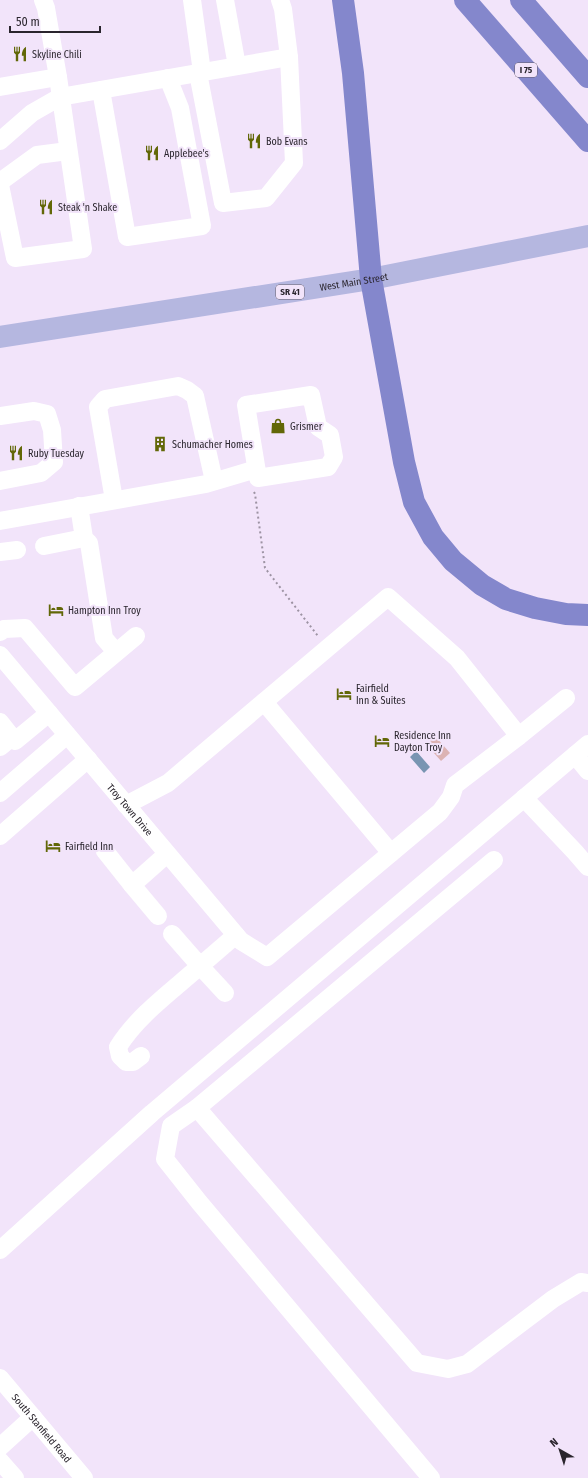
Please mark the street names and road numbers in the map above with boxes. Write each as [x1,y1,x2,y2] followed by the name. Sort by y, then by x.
[515,63,537,77] road number: I 75
[319,271,390,294] street label: West Main Street
[276,285,304,299] road number: SR 41
[104,782,155,839] street label: Troy Town Drive
[9,1392,73,1465] street label: South Stanfield Road

